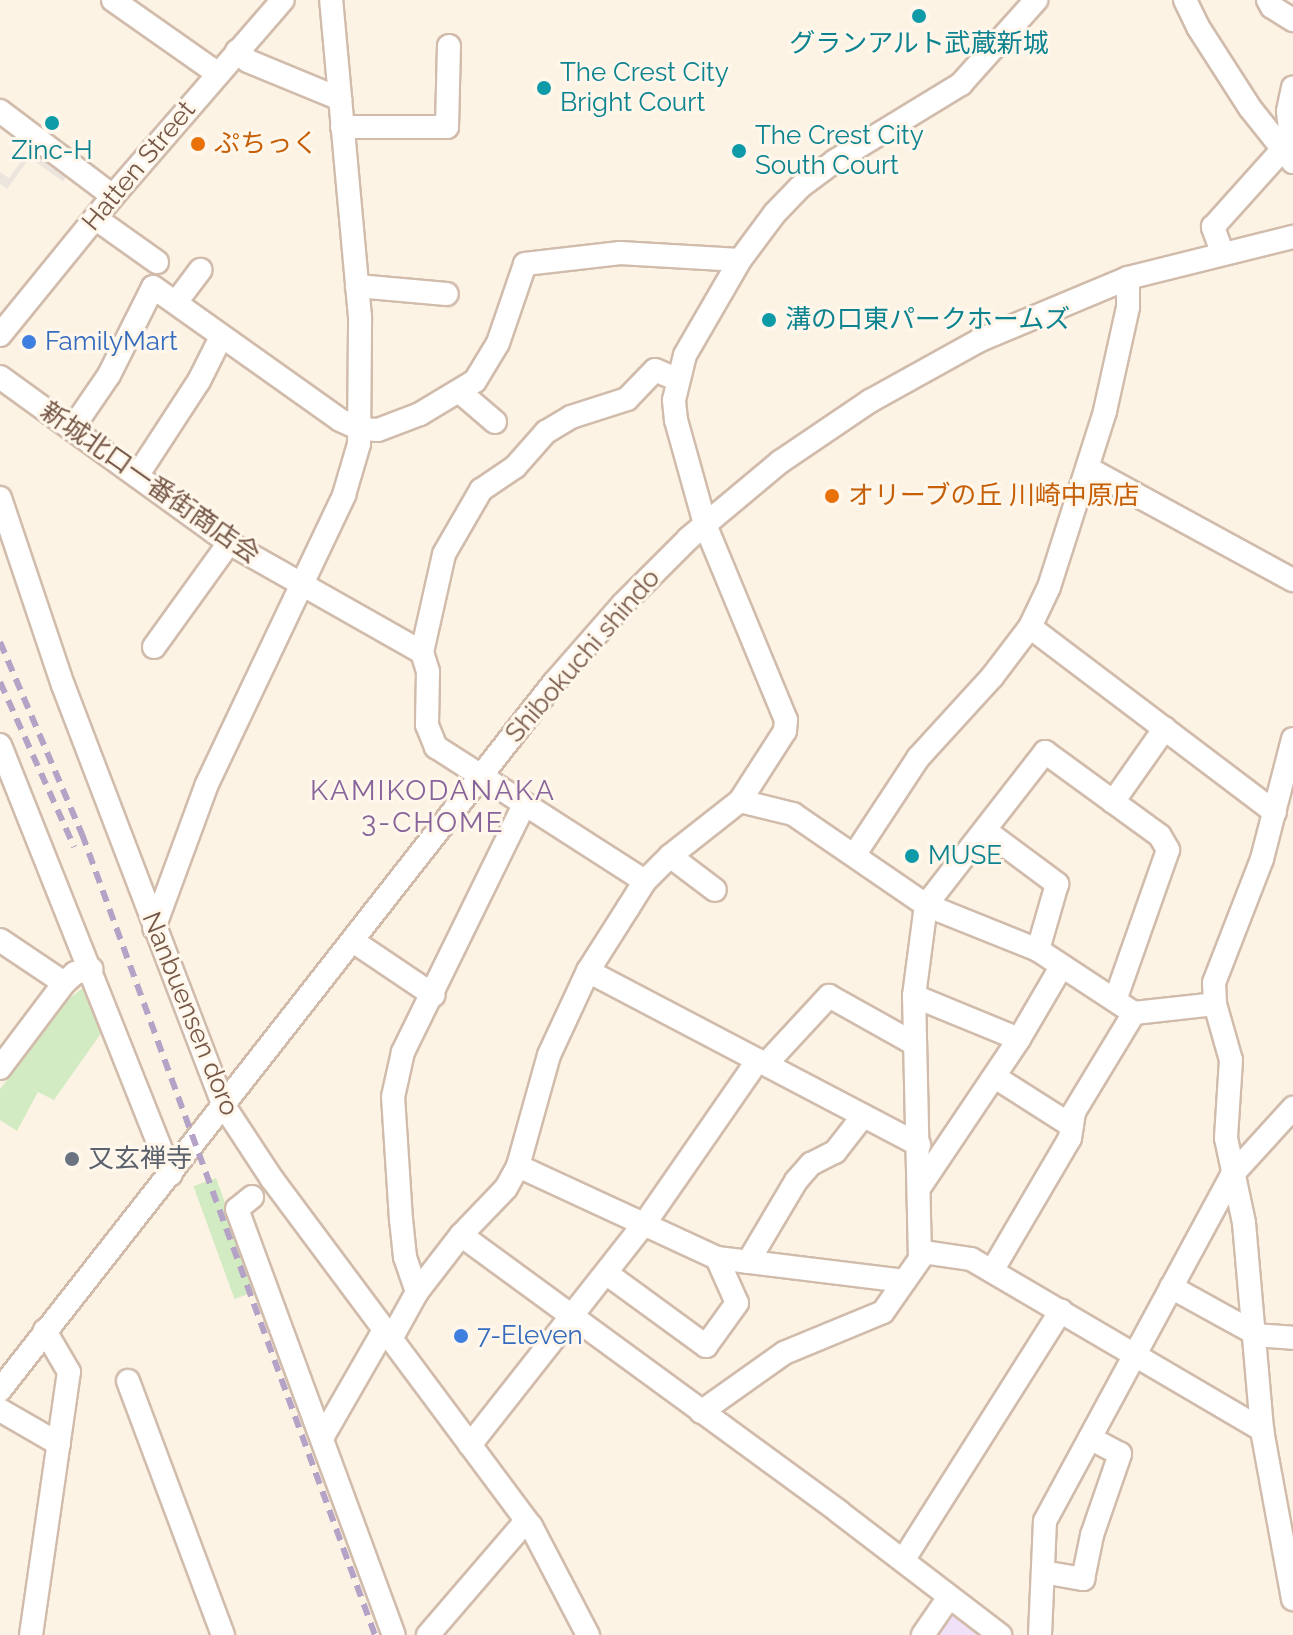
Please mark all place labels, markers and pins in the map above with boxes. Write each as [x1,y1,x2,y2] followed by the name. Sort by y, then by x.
[910,7,928,25] marker: グランアルト武蔵新城
[789,28,1049,60] place label: グランアルト武蔵新城
[560,57,729,118] place label: The Crest City Bright Court
[535,79,553,97] marker: The Crest City Bright Court
[43,114,61,132] marker: Zinc-H
[755,120,924,182] place label: The Crest City South Court
[214,128,318,160] place label: ぷちっく
[11,135,93,167] place label: Zinc-H
[189,135,207,153] marker: ぷちっく
[730,142,748,160] marker: The Crest City South Court
[785,304,1071,336] place label: 溝の口東パークホームズ
[760,311,778,329] marker: 溝の口東パークホームズ
[45,326,178,358] place label: FamilyMart
[20,333,38,351] marker: FamilyMart
[848,480,1141,512] place label: オリーブの丘 川崎中原店
[823,487,841,505] marker: オリーブの丘 川崎中原店
[928,840,1002,872] place label: MUSE
[903,847,921,865] marker: MUSE
[88,1143,192,1175] place label: 又玄禅寺
[63,1150,81,1168] marker: 又玄禅寺
[477,1320,583,1352] place label: 7-Eleven
[452,1327,470,1345] marker: 7-Eleven

